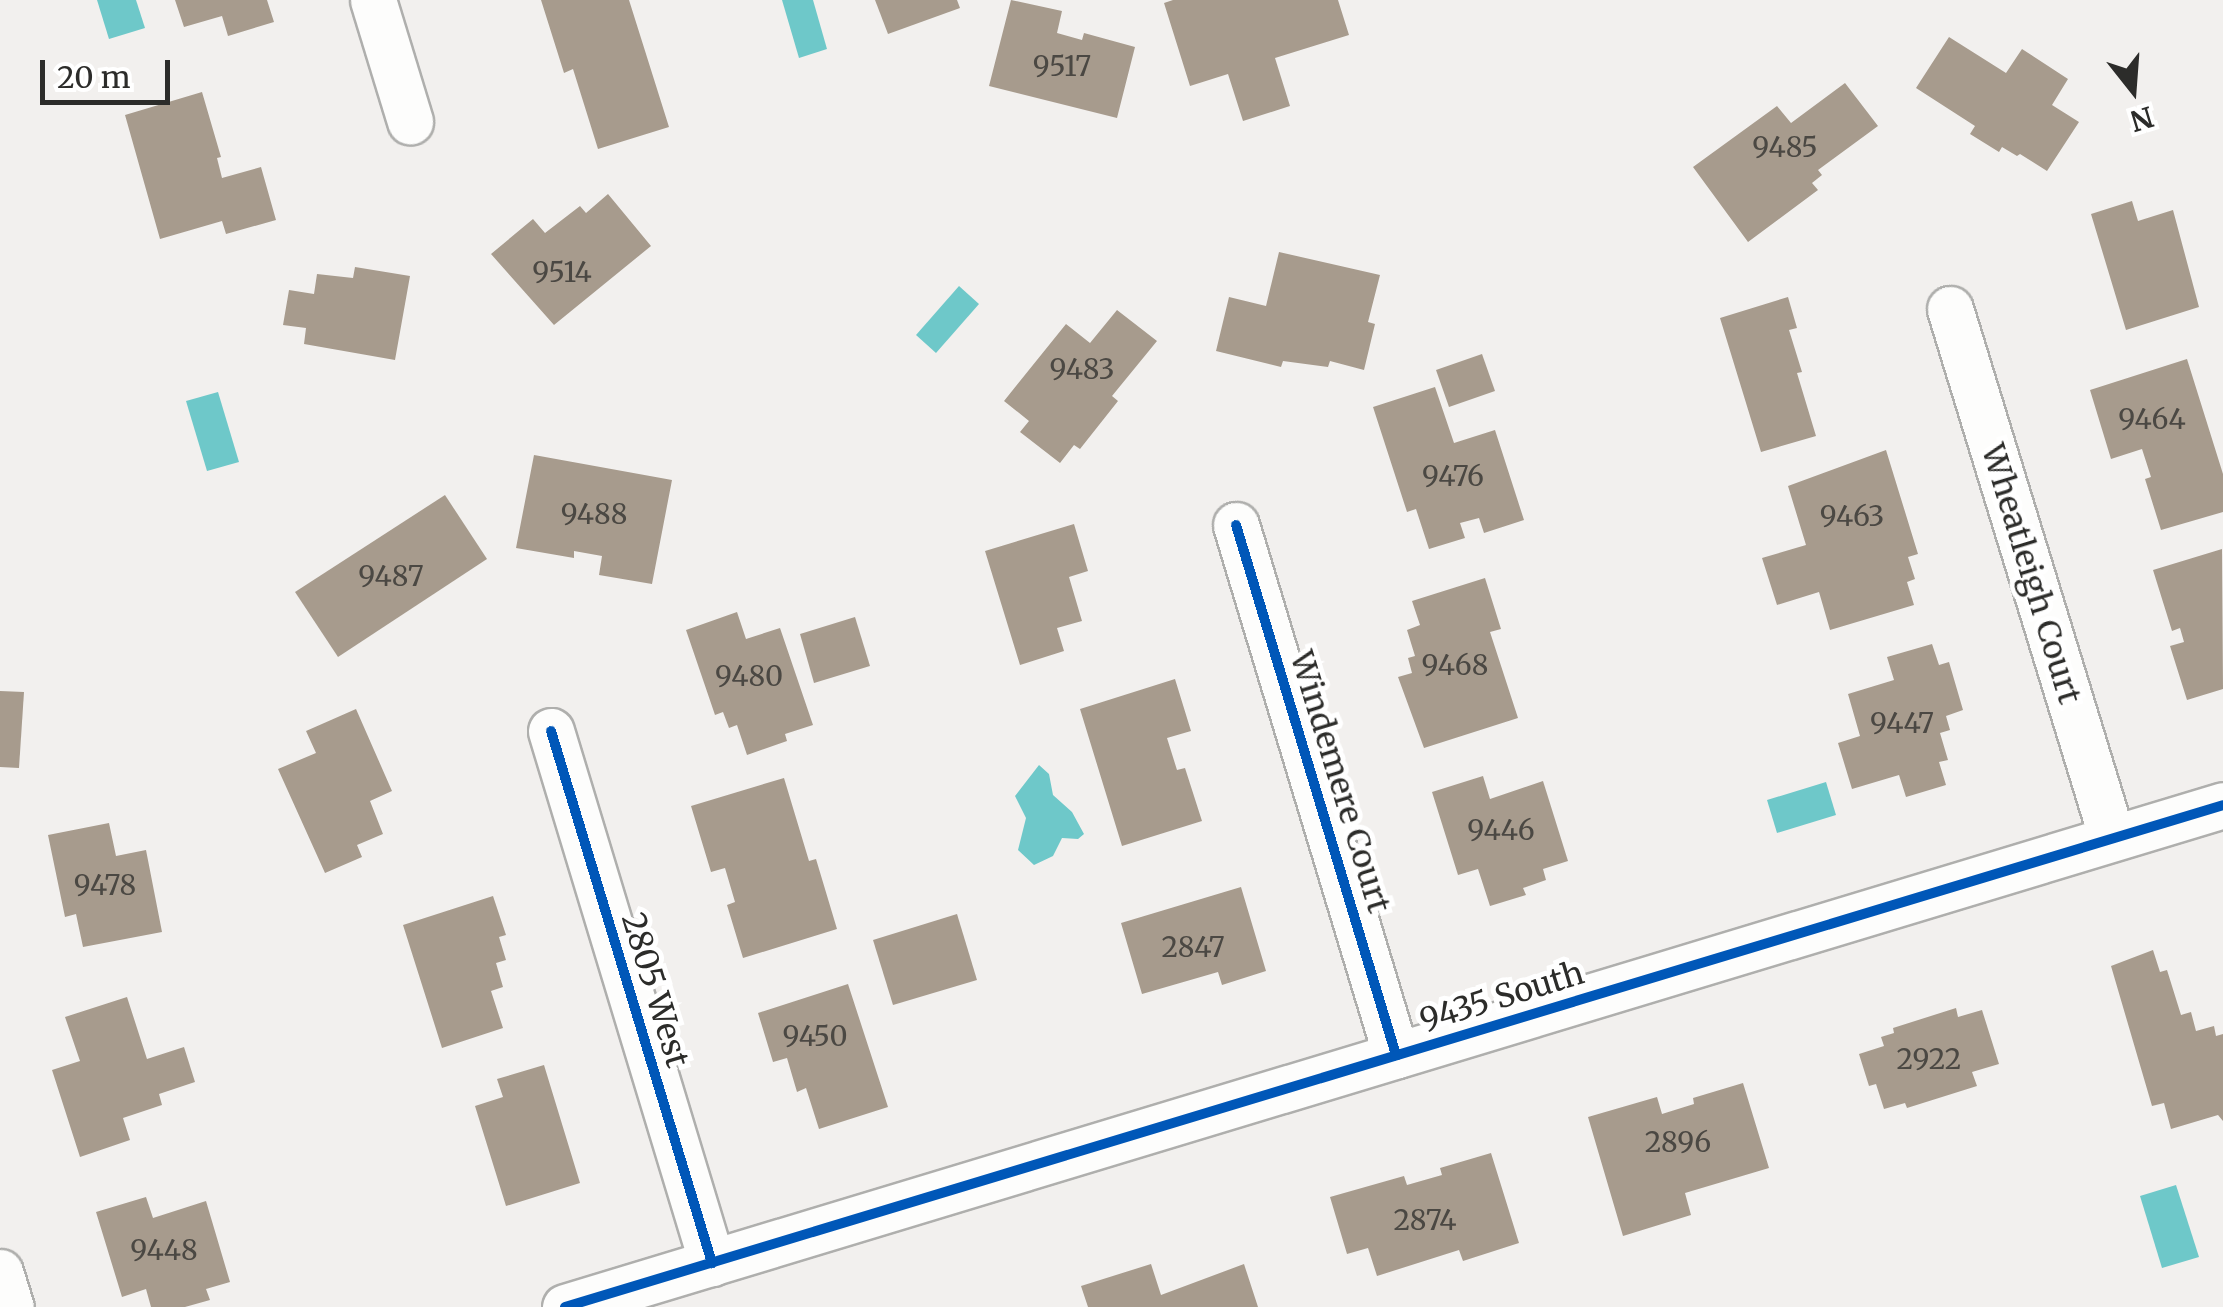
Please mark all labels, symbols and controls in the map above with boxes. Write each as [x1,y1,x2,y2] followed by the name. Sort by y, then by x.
[45,40,175,102] scale bar
[2083,40,2183,140] north arrow
[1033,49,1091,83] house number: 9517
[57,58,130,96] text: 20 m
[2126,98,2158,139] text: N
[1752,130,1818,164] house number: 9485
[532,255,592,289] house number: 9514
[1049,352,1115,386] house number: 9483
[2118,402,2186,436] house number: 9464
[1973,439,2089,709] street label: Wheatleigh Court
[1422,459,1484,493] house number: 9476
[561,497,627,531] house number: 9488
[1820,499,1884,533] house number: 9463
[358,559,424,593] house number: 9487
[1282,646,1398,918] street label: Windemere Court
[1422,648,1488,682] house number: 9468
[715,659,783,693] house number: 9480
[1870,706,1934,740] house number: 9447
[1467,813,1535,847] house number: 9446
[74,868,136,902] house number: 9478
[613,908,697,1072] street label: 2805 West
[1161,930,1225,964] house number: 2847
[1415,954,1589,1040] street label: 9435 South
[782,1019,848,1053] house number: 9450
[1897,1042,1961,1076] house number: 2922
[1645,1125,1711,1159] house number: 2896
[1393,1203,1457,1237] house number: 2874
[130,1233,198,1267] house number: 9448

